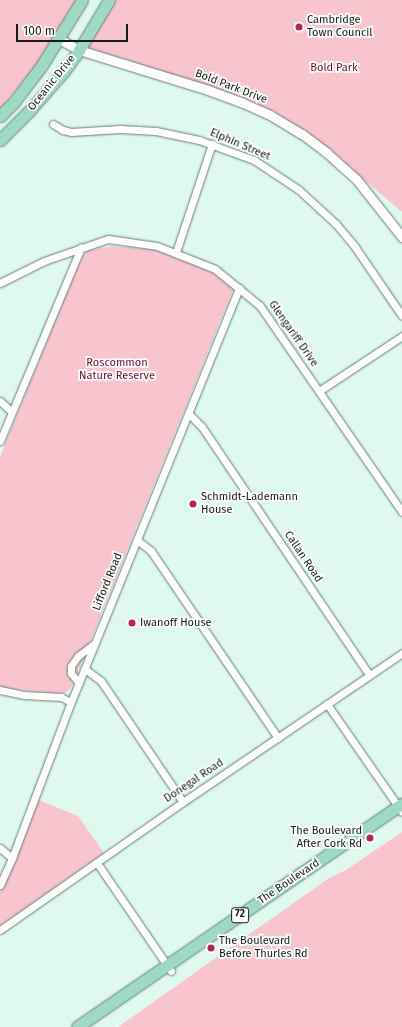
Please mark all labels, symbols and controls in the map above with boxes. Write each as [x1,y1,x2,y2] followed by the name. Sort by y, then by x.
[307,14,373,40] place label: Cambridge Town Council
[18,16,130,42] scale bar
[294,22,304,32] marker: Cambridge Town Council
[23,24,55,38] text: 100 m
[25,52,79,114] street label: Oceanic Drive
[310,61,358,75] park label: Bold Park
[193,67,269,107] street label: Bold Park Drive
[208,126,272,164] street label: Elphin Street
[265,298,321,370] street label: Glengariff Drive
[79,357,155,383] park label: Roscommon Nature Reserve
[201,491,298,517] place label: Schmidt-Lademann House
[188,499,198,509] marker: Schmidt-Lademann House
[281,529,325,585] street label: Callan Road
[90,551,126,613] street label: Lifford Road
[140,616,212,630] place label: Iwanoff House
[127,618,137,628] marker: Iwanoff House
[162,756,226,806] street label: Donegal Road
[291,825,362,851] place label: The Boulevard After Cork Rd
[365,833,375,843] marker: The Boulevard After Cork Rd
[256,857,322,907] street label: The Boulevard
[231,907,249,923] road number: 72
[219,935,308,961] place label: The Boulevard Before Thurles Rd
[206,943,216,953] marker: The Boulevard Before Thurles Rd

